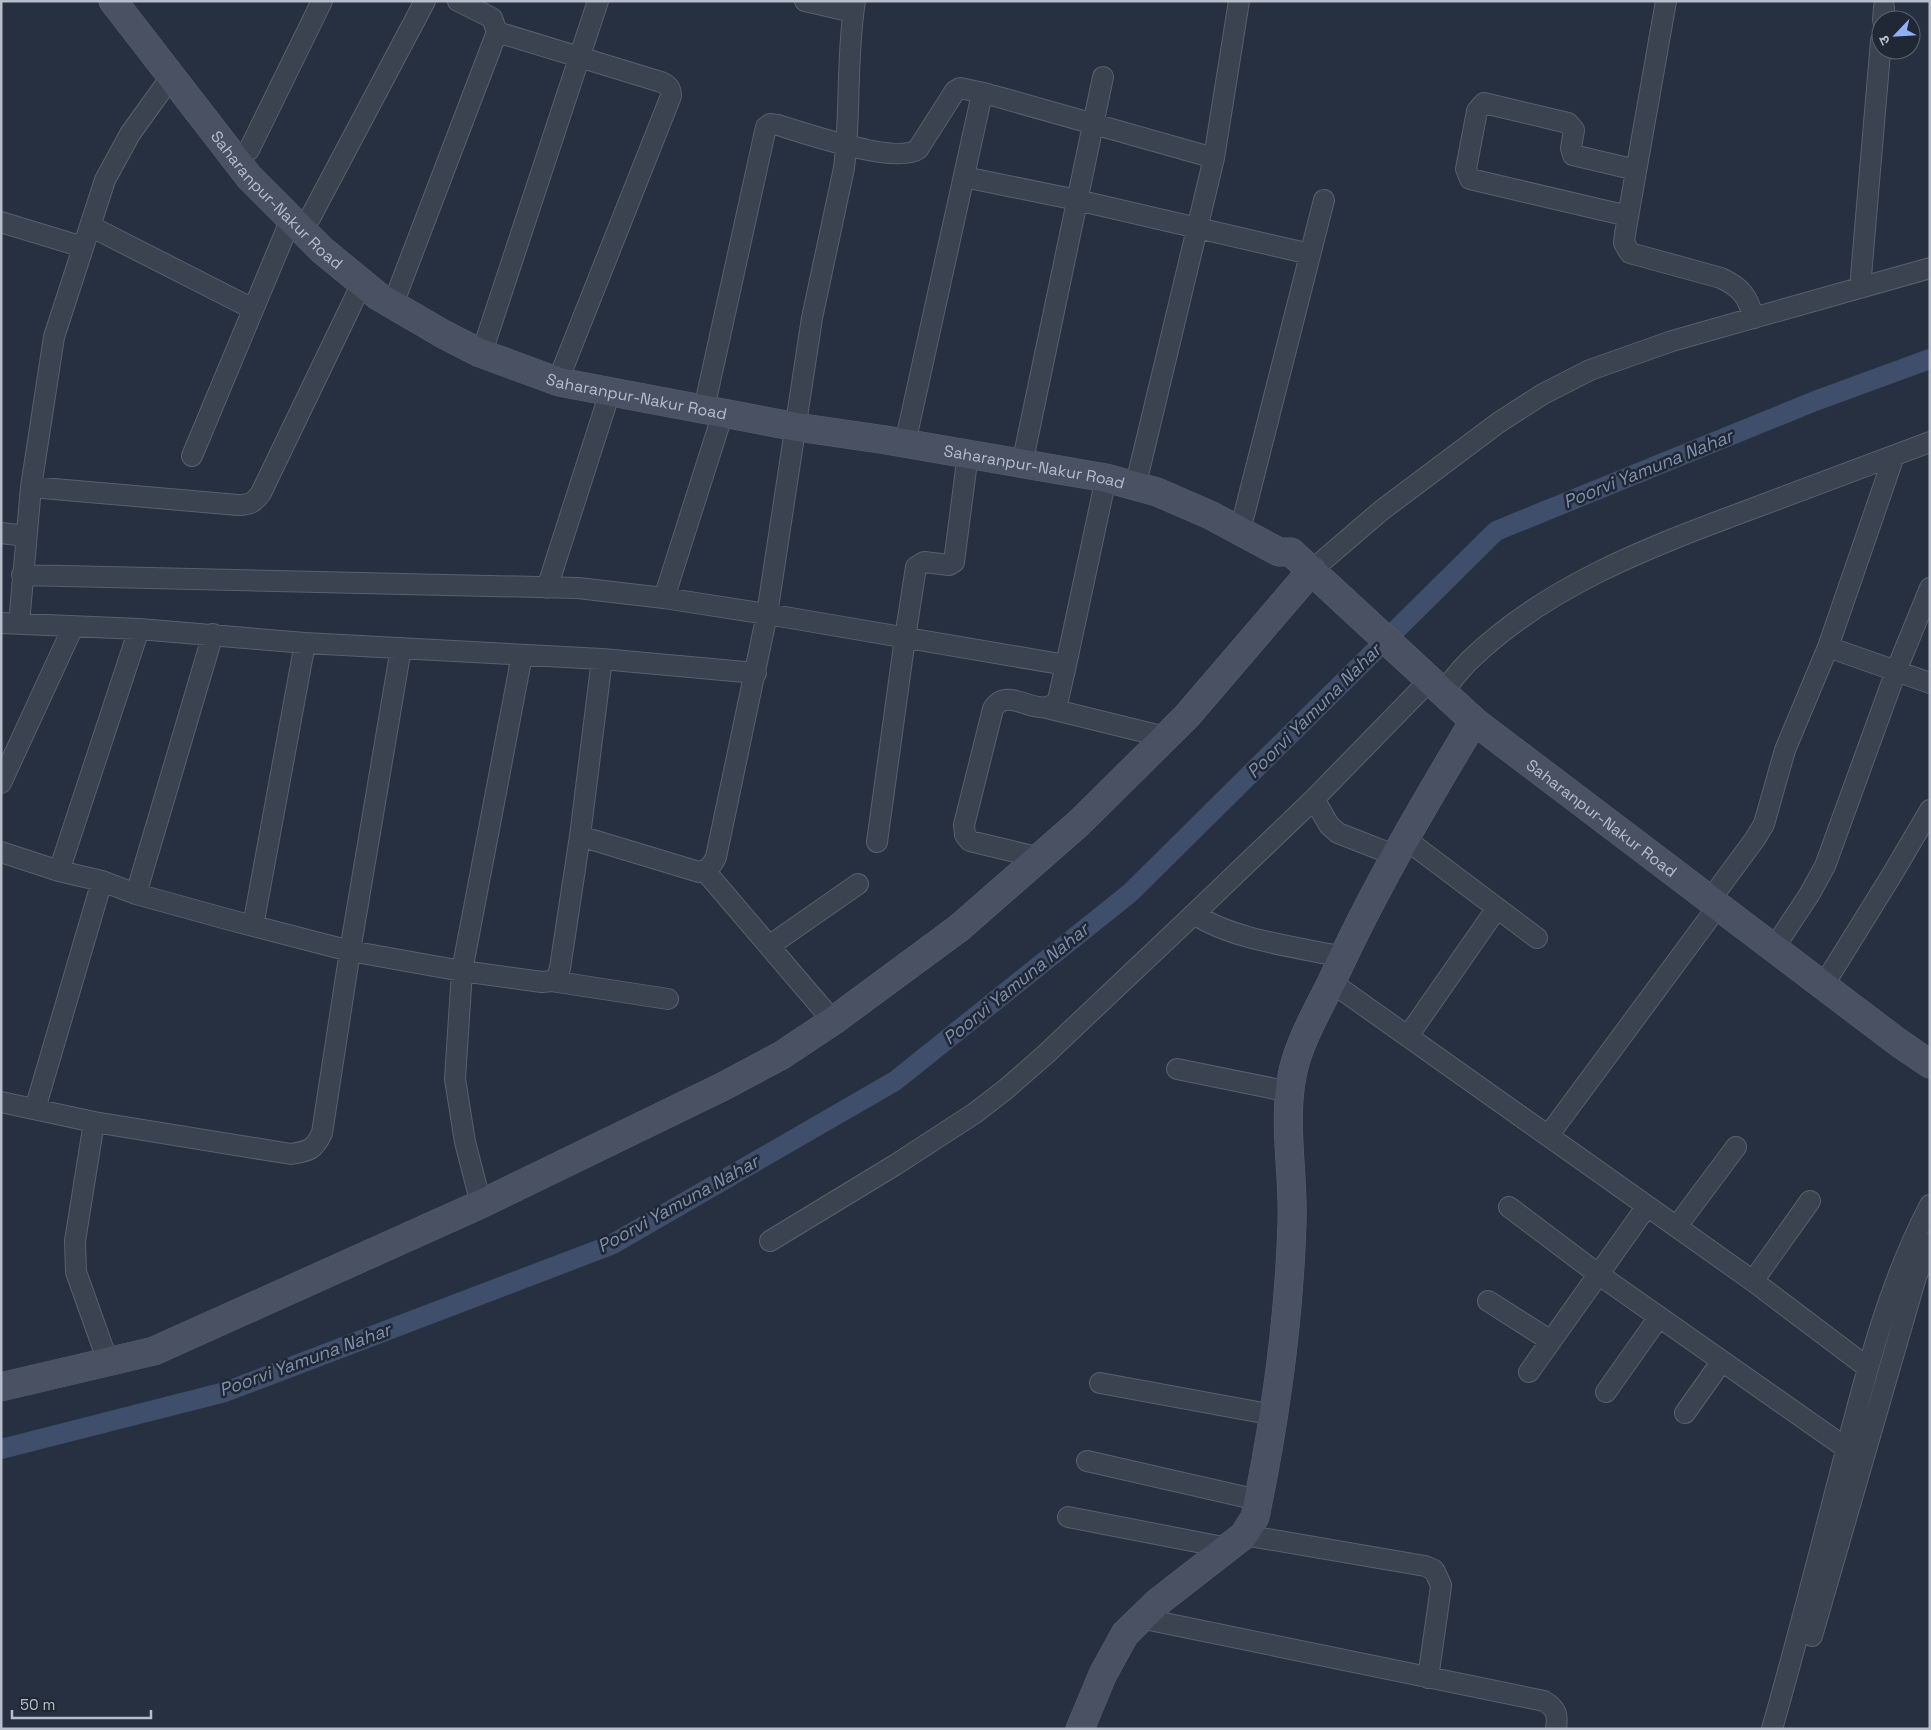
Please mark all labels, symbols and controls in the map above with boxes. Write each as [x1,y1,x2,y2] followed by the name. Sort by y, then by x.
[1871,10,1921,60] north arrow
[1874,32,1894,48] text: उ
[206,126,347,274] street label: Saharanpur-Nakur Road
[543,368,729,425] street label: Saharanpur-Nakur Road
[1560,423,1738,513] water label: Poorvi Yamuna Nahar
[942,440,1127,494] street label: Saharanpur-Nakur Road
[1242,637,1387,783] water label: Poorvi Yamuna Nahar
[1522,754,1681,882] street label: Saharanpur-Nakur Road
[938,916,1095,1049] water label: Poorvi Yamuna Nahar
[593,1149,764,1257] water label: Poorvi Yamuna Nahar
[216,1317,396,1401] water label: Poorvi Yamuna Nahar
[12,1688,151,1720] scale bar
[20,1695,55,1714] text: 50 m

